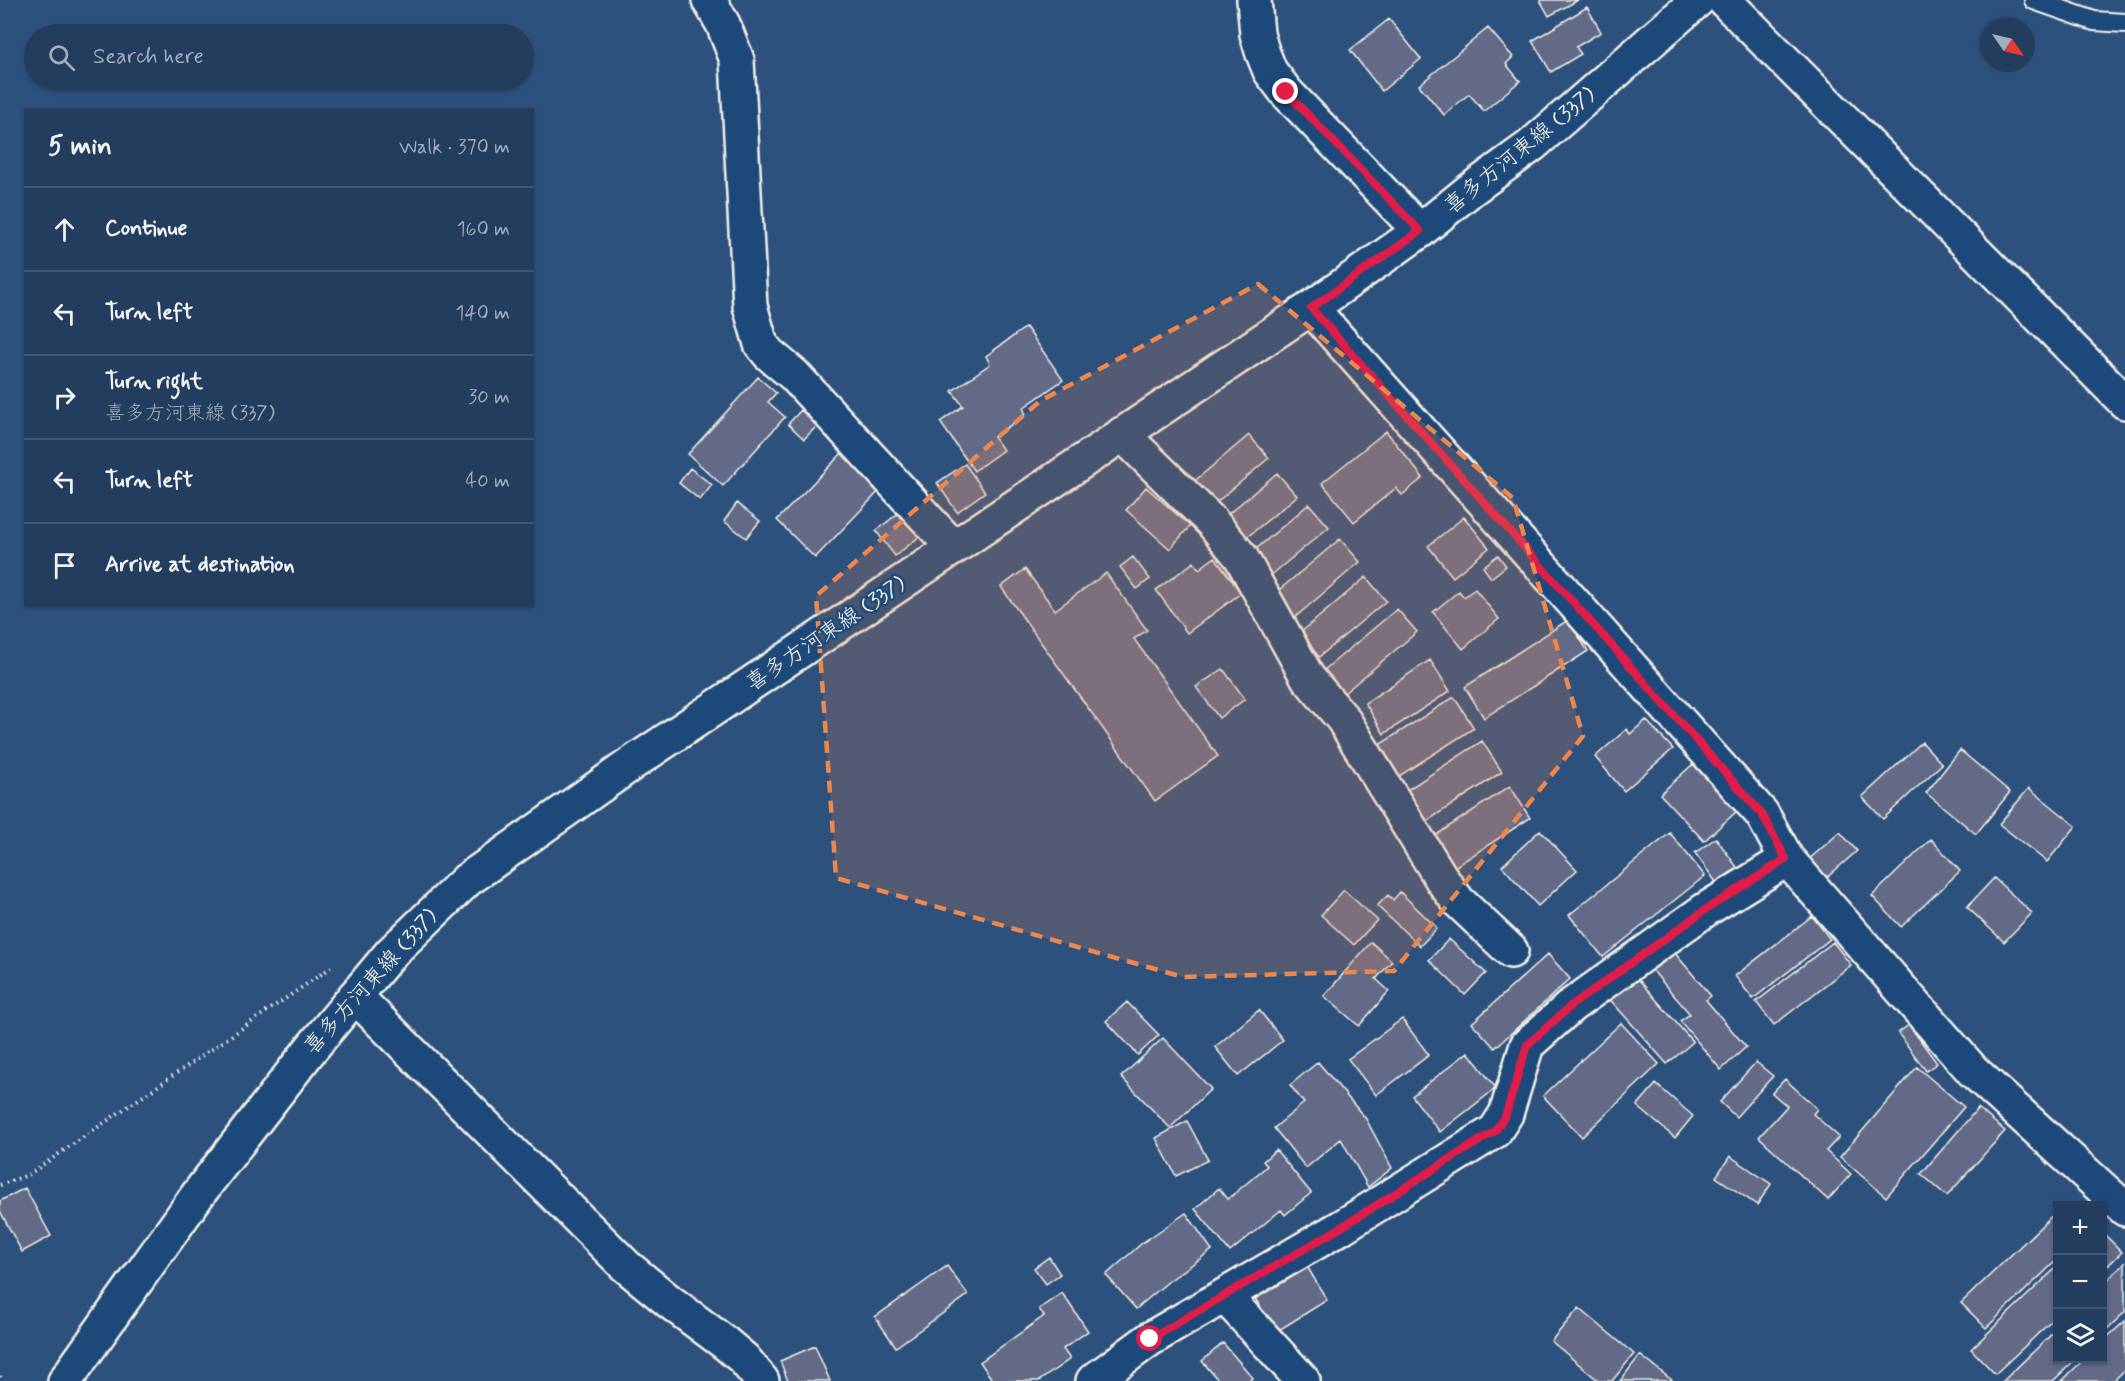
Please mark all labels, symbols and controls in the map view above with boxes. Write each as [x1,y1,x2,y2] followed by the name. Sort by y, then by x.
[1981,18,2035,72] north arrow
[24,24,534,90] search box
[45,41,78,74] icon: search
[93,43,204,71] text: Search here
[1272,78,1298,104] route end
[1439,81,1601,221] street label: 喜多方河東線 (337)
[48,130,112,164] text: 5 min
[399,134,510,161] text: Walk · 370 m
[48,213,81,246] icon: ahead
[105,215,187,243] text: Continue
[457,216,510,243] text: 160 m
[48,297,81,330] icon: left
[105,299,193,327] text: Turn left
[456,300,510,327] text: 140 m
[105,368,203,396] text: Turn right
[48,381,81,414] icon: right
[468,384,510,411] text: 30 m
[105,400,275,427] text: 喜多方河東線 (337)
[48,465,81,498] icon: left
[105,467,193,495] text: Turn left
[466,468,510,495] text: 40 m
[48,549,81,582] icon: arrive
[105,551,295,579] text: Arrive at destination
[741,570,911,698] street label: 喜多方河東線 (337)
[298,903,444,1061] street label: 喜多方河東線 (337)
[2053,1201,2107,1363] map controls
[2053,1201,2107,1255] button: +
[2053,1255,2107,1309] button: −
[2053,1309,2107,1363] button: layers
[1136,1325,1162,1351] route start

